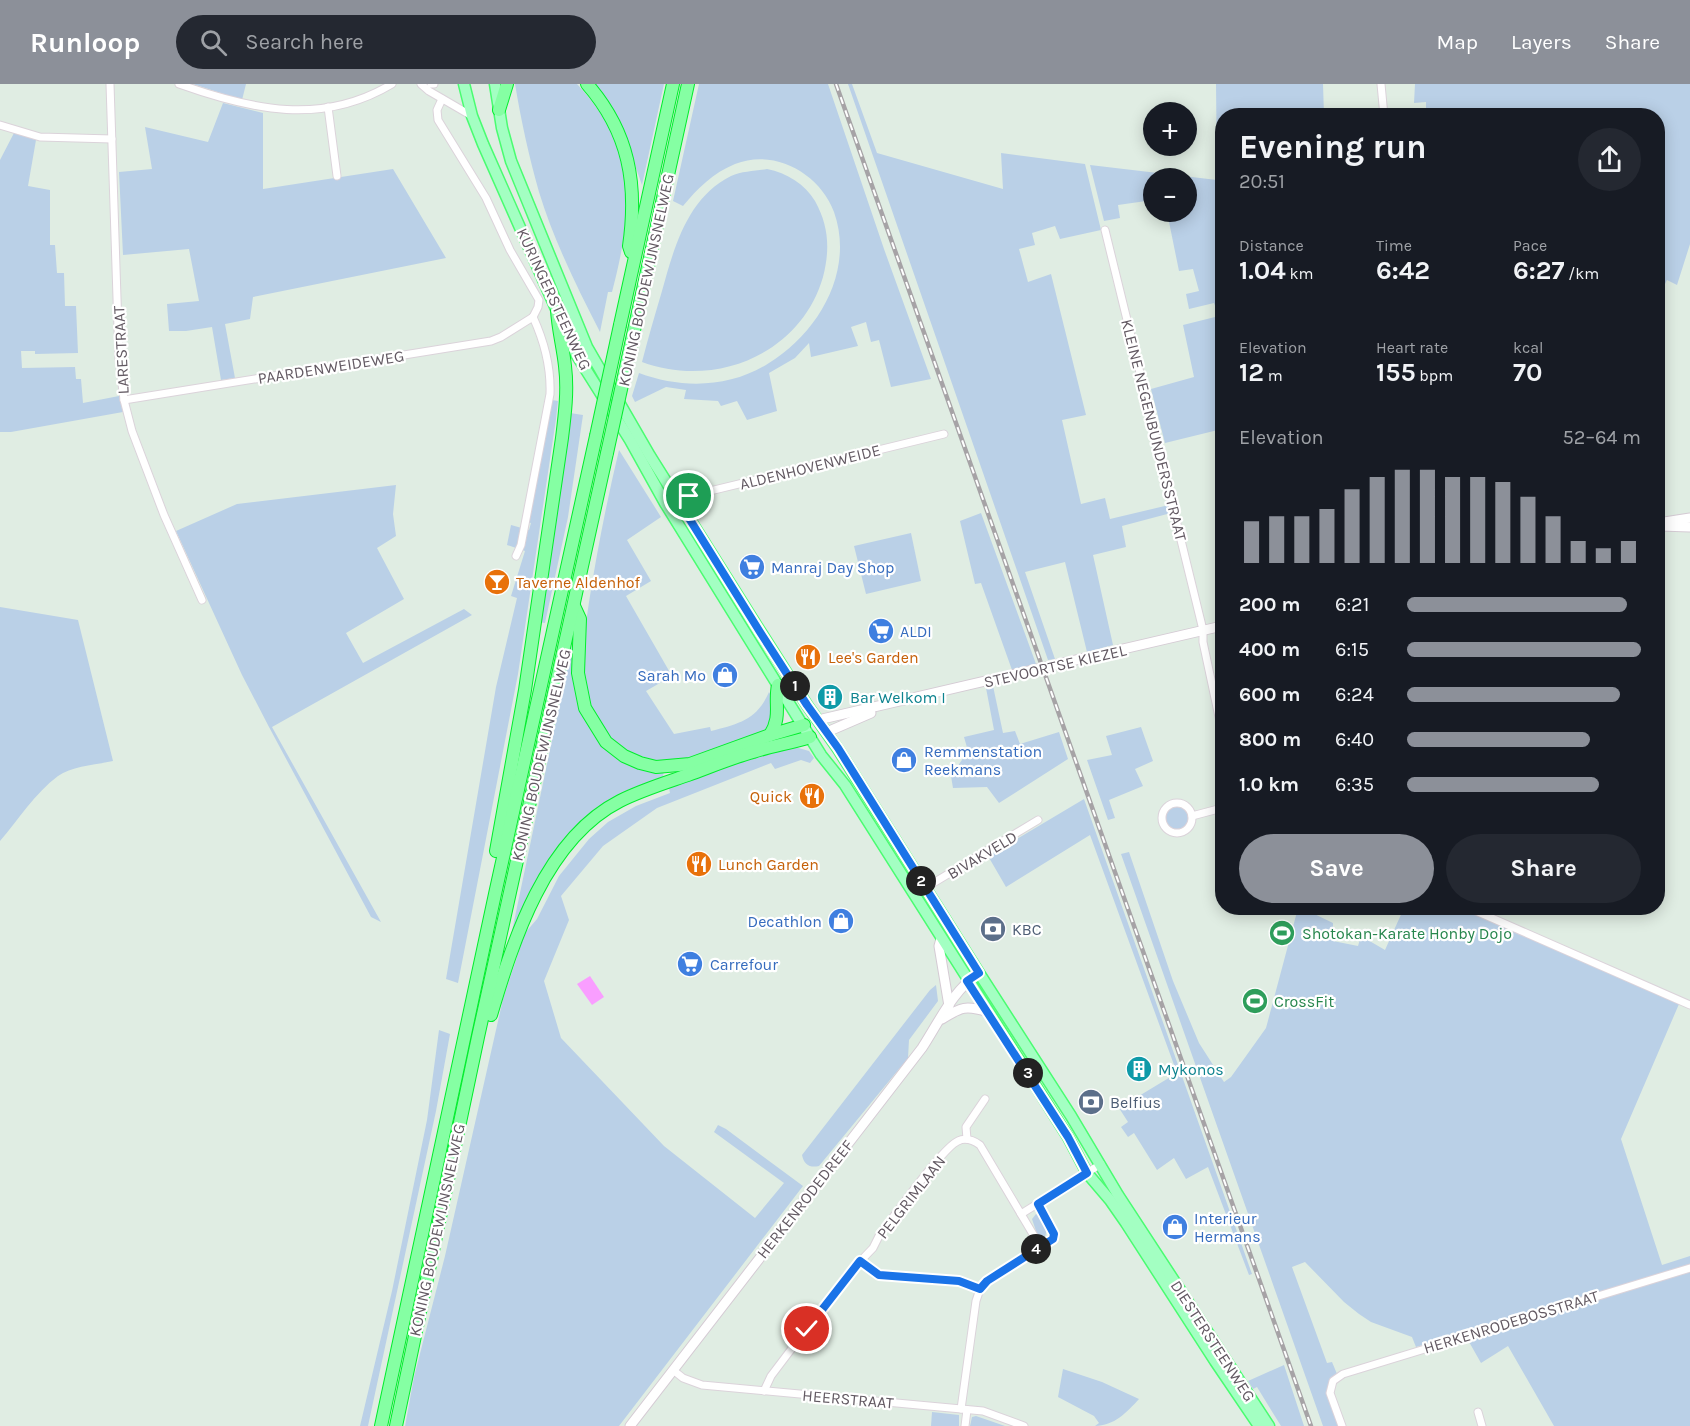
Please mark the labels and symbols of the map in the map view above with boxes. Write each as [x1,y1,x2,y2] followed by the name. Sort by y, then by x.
[614,172,678,388] street label: KONING BOUDEWIJNSNELWEG
[513,225,595,373] street label: KURINGERSTEENWEG
[109,305,133,395] street label: LARESTRAAT
[1117,317,1191,543] street label: KLEINE NEGENBUNDERSSTRAAT
[257,346,405,388] street label: PAARDENWEIDEWEG
[738,440,882,494] street label: ALDENHOVENWEIDE
[663,470,714,521] pin
[737,552,767,582] supermarket icon: Manraj Day Shop
[771,558,894,577] place label: Manraj Day Shop
[482,567,512,597] bar icon: Taverne Aldenhof
[516,573,641,592] place label: Taverne Aldenhof
[866,616,896,646] supermarket icon: ALDI
[900,622,932,641] place label: ALDI
[982,640,1129,692] street label: STEVOORTSE KIEZEL
[793,642,823,672] restaurant icon: Lee's Garden
[507,647,575,863] street label: KONING BOUDEWIJNSNELWEG
[828,648,919,667] place label: Lee's Garden
[710,660,740,690] shop icon: Sarah Mo
[637,666,706,685] place label: Sarah Mo
[780,671,810,701] pin: 1
[815,682,845,712] building icon: Bar Welkom I
[850,688,946,707] place label: Bar Welkom I
[924,742,1042,779] place label: Remmenstation Reekmans
[889,745,919,775] shop icon: Remmenstation Reekmans
[797,781,827,811] restaurant icon: Quick
[750,787,792,806] place label: Quick
[944,827,1020,883] street label: BIVAKVELD
[684,849,714,879] restaurant icon: Lunch Garden
[718,855,819,874] place label: Lunch Garden
[906,866,936,896] pin: 2
[826,906,856,936] shop icon: Decathlon
[748,912,822,931] place label: Decathlon
[978,914,1008,944] bank icon: KBC
[1267,918,1297,948] sports icon: Shotokan-Karate Honby Dojo
[1012,920,1042,939] place label: KBC
[1302,924,1512,943] place label: Shotokan-Karate Honby Dojo
[675,949,705,979] supermarket icon: Carrefour
[710,955,778,974] place label: Carrefour
[1240,986,1270,1016] sports icon: CrossFit
[1274,992,1334,1011] place label: CrossFit
[1124,1054,1154,1084] building icon: Mykonos
[1013,1058,1043,1088] pin: 3
[1158,1060,1224,1079] place label: Mykonos
[1076,1087,1106,1117] bank icon: Belfius
[1110,1093,1161,1112] place label: Belfius
[405,1122,469,1338] street label: KONING BOUDEWIJNSNELWEG
[753,1136,857,1262] street label: HERKENRODEDREEF
[873,1152,949,1242] street label: PELGRIMLAAN
[1194,1209,1261,1246] place label: Interieur Hermans
[1160,1212,1190,1242] shop icon: Interieur Hermans
[1021,1234,1051,1264] pin: 4
[1167,1277,1259,1405] street label: DIESTERSTEENWEG
[1421,1286,1601,1358] street label: HERKENRODEBOSSTRAAT
[781,1303,832,1354] pin
[801,1386,895,1412] street label: HEERSTRAAT

